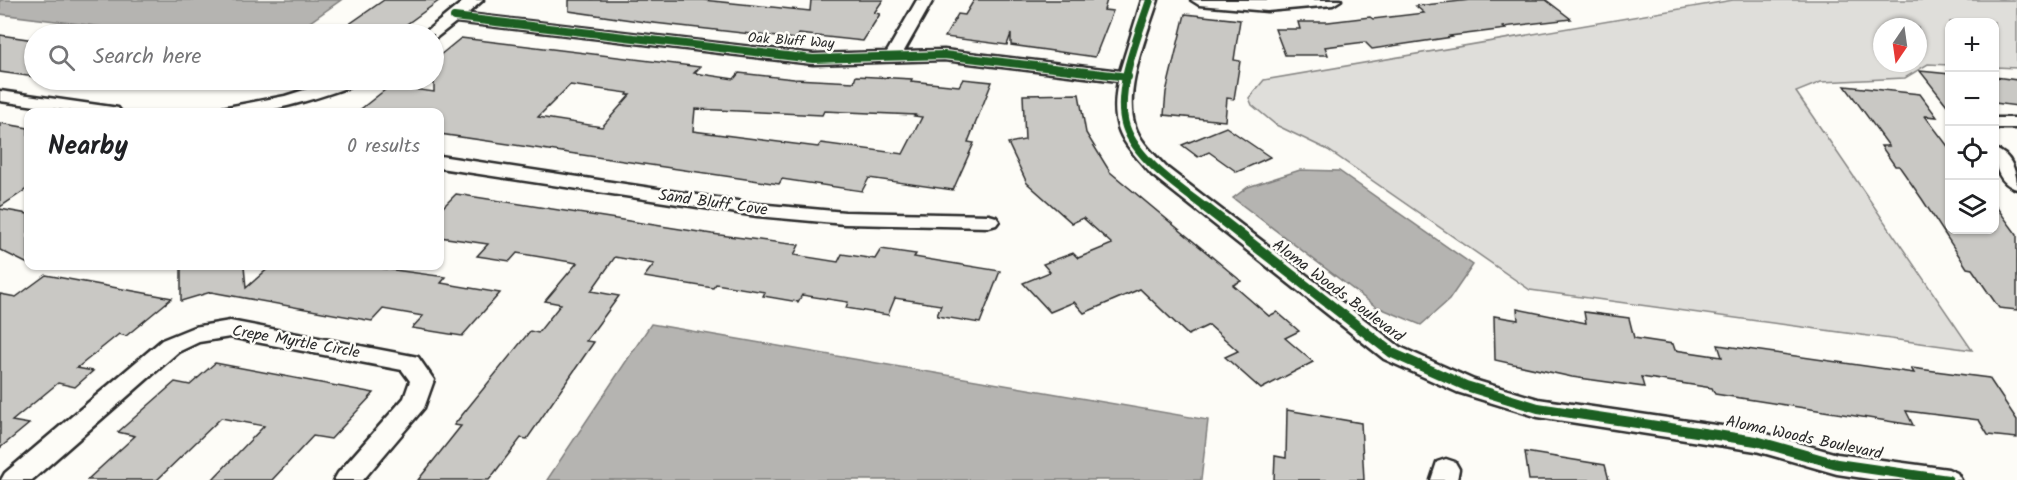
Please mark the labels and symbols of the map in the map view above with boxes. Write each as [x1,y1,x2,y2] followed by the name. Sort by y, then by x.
[1873,18,1927,72] north arrow
[747,27,835,55] street label: Oak Bluff Way
[657,183,769,223] street label: Sand Bluff Cove
[1267,233,1410,350] street label: Aloma Woods Boulevard
[230,318,362,366] street label: Crepe Myrtle Circle
[1723,409,1886,467] street label: Aloma Woods Boulevard

